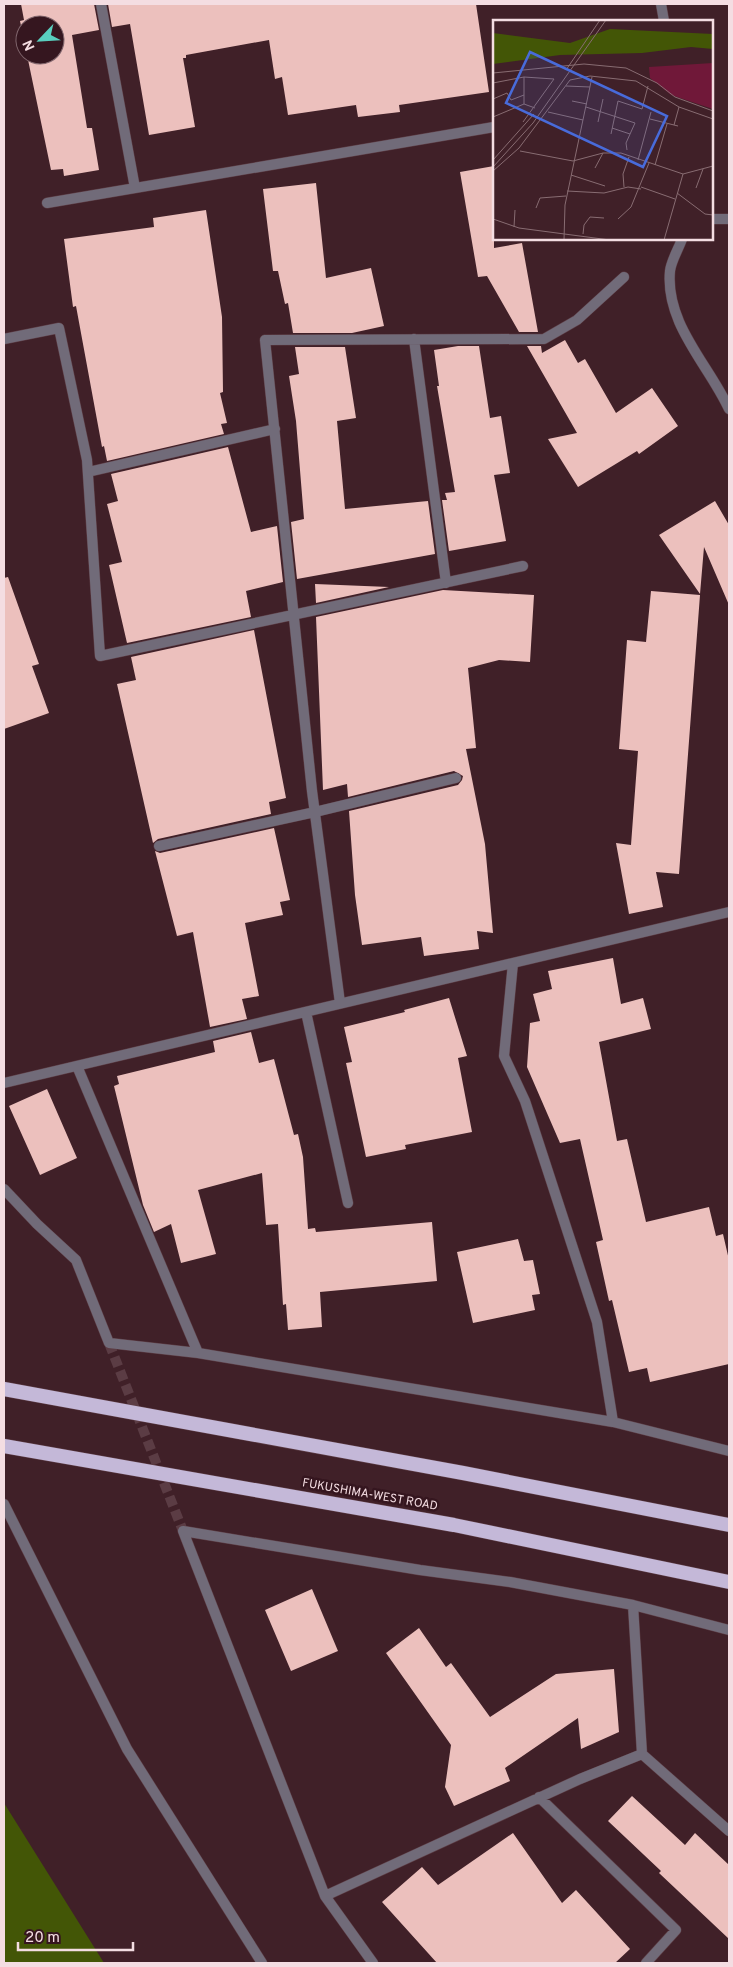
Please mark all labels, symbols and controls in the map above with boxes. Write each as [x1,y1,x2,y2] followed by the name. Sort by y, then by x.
[15,15,65,65] north arrow
[493,20,713,240] inset map
[20,37,39,53] text: N
[301,1475,439,1515] street label: FUKUSHIMA-WEST ROAD
[18,1920,132,1952] scale bar
[25,1929,60,1948] text: 20 m

